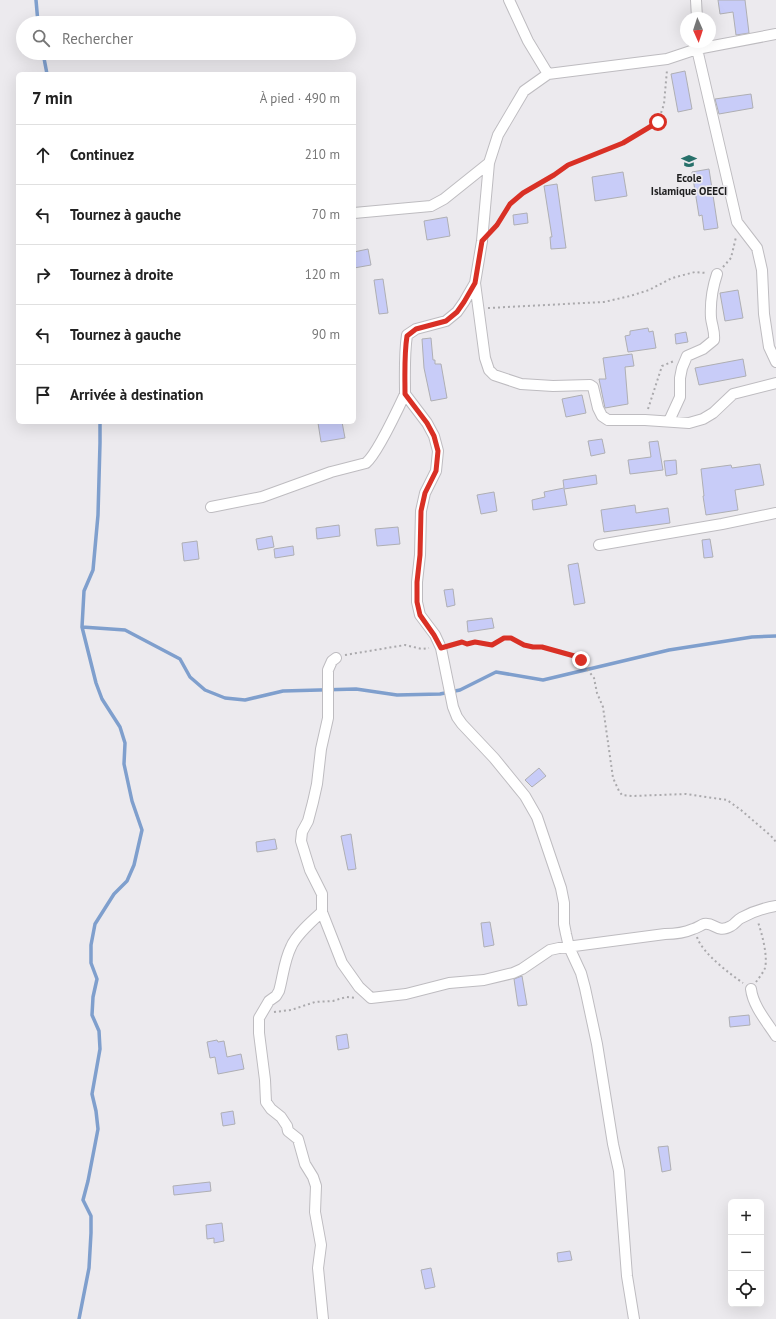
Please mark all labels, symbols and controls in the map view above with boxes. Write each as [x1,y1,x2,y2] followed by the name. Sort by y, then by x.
[680,12,716,48] north arrow
[16,16,356,60] search box
[30,27,52,49] icon: search
[62,29,133,48] text: Rechercher
[32,87,73,109] text: 7 min
[260,90,340,107] text: À pied · 490 m
[649,113,667,131] route start
[32,144,54,166] icon: ahead
[70,145,134,164] text: Continuez
[305,146,340,163] text: 210 m
[680,152,698,170] school or university icon: Ecole Islamique OEECI
[651,171,727,198] place label: Ecole Islamique OEECI
[32,204,54,226] icon: left
[70,205,181,224] text: Tournez à gauche
[312,206,340,223] text: 70 m
[32,264,54,286] icon: right
[70,265,173,284] text: Tournez à droite
[305,266,340,283] text: 120 m
[32,324,54,346] icon: left
[70,325,181,344] text: Tournez à gauche
[312,326,340,343] text: 90 m
[32,384,54,406] icon: arrive
[70,385,203,404] text: Arrivée à destination
[572,651,590,669] route end
[728,1199,764,1307] map controls
[728,1199,764,1235] button: +
[728,1235,764,1271] button: −
[728,1271,764,1307] button: locate

